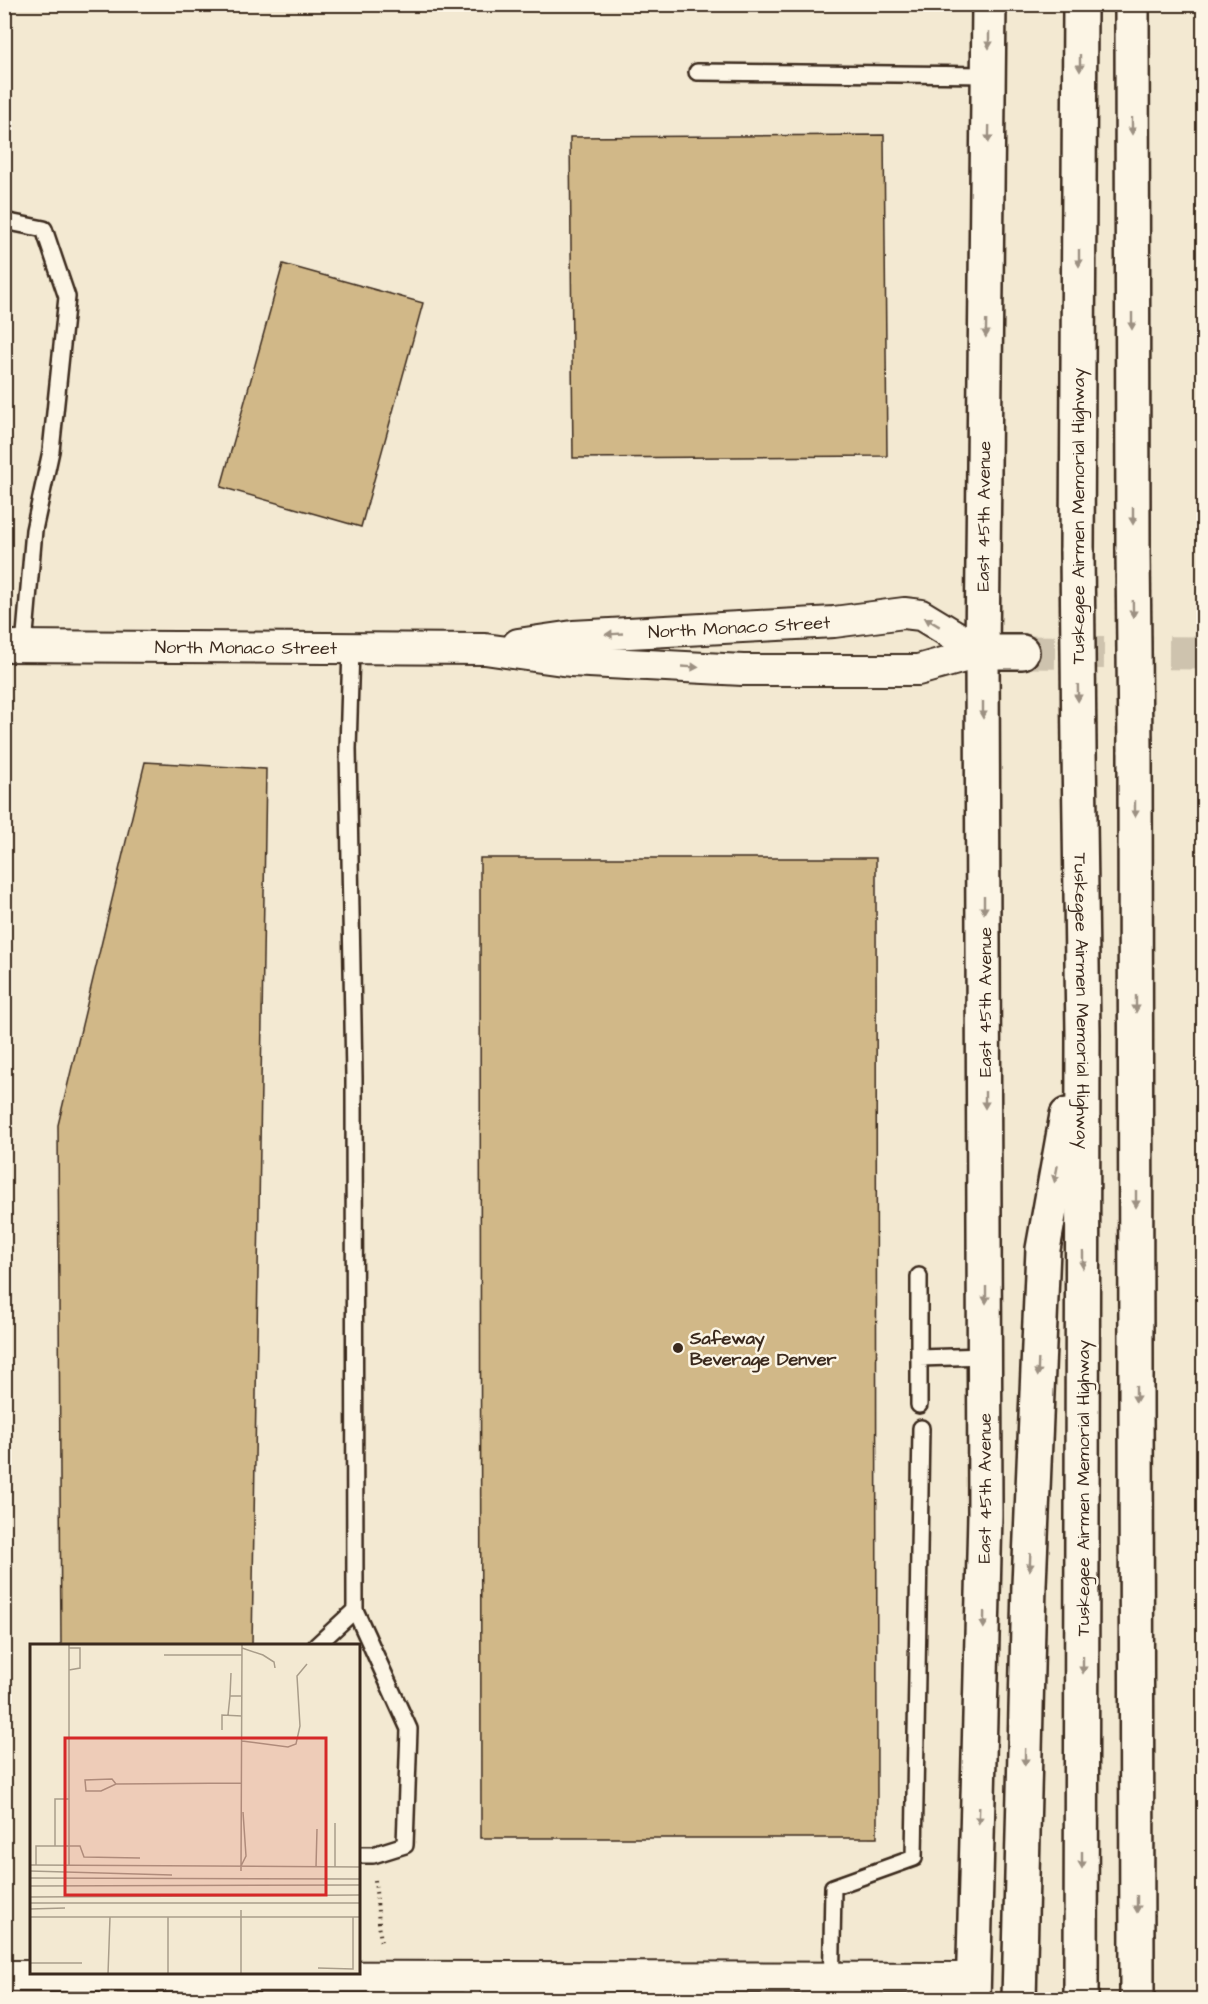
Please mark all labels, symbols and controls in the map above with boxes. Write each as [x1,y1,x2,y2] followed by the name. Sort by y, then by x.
[984,30,994,49] one-way arrow
[1075,53,1085,72] one-way arrow
[1127,116,1137,135] one-way arrow
[984,124,993,143] one-way arrow
[1074,248,1084,267] one-way arrow
[1127,311,1137,330] one-way arrow
[982,319,991,338] one-way arrow
[1066,368,1092,664] street label: Tuskegee Airmen Memorial Highway
[971,441,997,591] street label: East 45th Avenue
[1128,506,1138,525] one-way arrow
[1129,599,1138,618] one-way arrow
[648,610,832,645] street label: North Monaco Street
[923,617,940,627] one-way arrow
[604,629,623,638] one-way arrow
[155,635,338,661] street label: North Monaco Street
[680,663,699,672] one-way arrow
[1074,684,1083,703] one-way arrow
[978,701,988,720] one-way arrow
[1130,799,1140,818] one-way arrow
[1067,853,1095,1149] street label: Tuskegee Airmen Memorial Highway
[979,896,989,915] one-way arrow
[973,927,998,1077] street label: East 45th Avenue
[1131,994,1141,1013] one-way arrow
[980,1091,990,1110] one-way arrow
[1052,1165,1061,1184] one-way arrow
[1131,1189,1141,1208] one-way arrow
[1078,1251,1088,1270] one-way arrow
[981,1286,991,1305] one-way arrow
[689,1326,836,1373] place label: Safeway Beverage Denver
[1071,1340,1097,1636] street label: Tuskegee Airmen Memorial Highway
[671,1341,685,1355] marker: Safeway Beverage Denver
[1033,1358,1042,1377] one-way arrow
[1131,1384,1141,1403] one-way arrow
[972,1413,998,1564] street label: East 45th Avenue
[1025,1553,1035,1572] one-way arrow
[979,1611,989,1630] one-way arrow
[30,1644,360,1974] inset map
[1078,1656,1088,1675] one-way arrow
[1020,1748,1029,1767] one-way arrow
[974,1806,984,1825] one-way arrow
[1077,1851,1087,1870] one-way arrow
[1132,1894,1142,1913] one-way arrow

